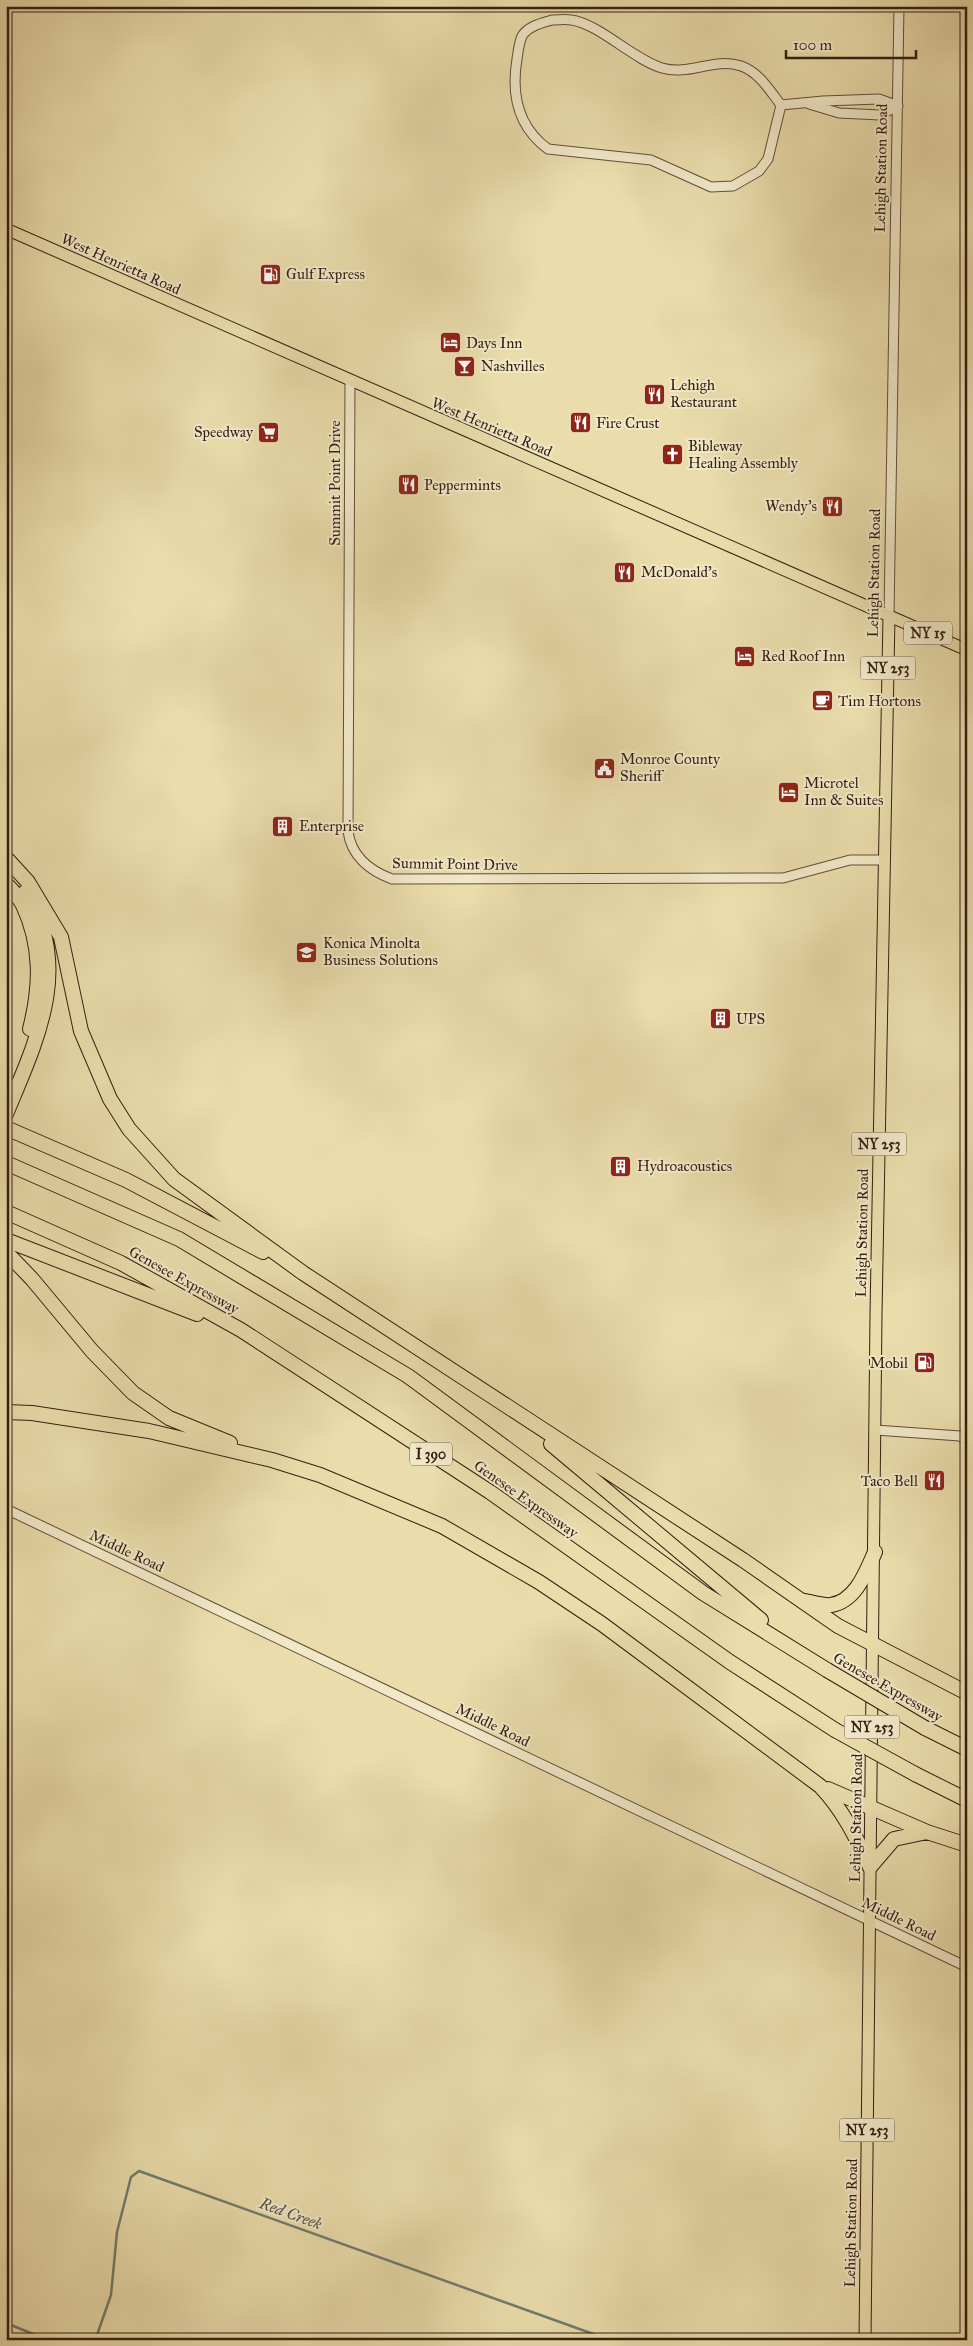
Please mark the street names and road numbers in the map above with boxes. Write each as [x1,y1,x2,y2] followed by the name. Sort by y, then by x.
[871,103,891,233] street label: Lehigh Station Road
[58,230,184,299] street label: West Henrietta Road
[429,393,555,461] street label: West Henrietta Road
[326,420,344,546] street label: Summit Point Drive
[864,508,884,638] street label: Lehigh Station Road
[904,622,952,644] road number: NY 15
[860,656,916,680] road number: NY 253
[392,854,518,874] street label: Summit Point Drive
[852,1132,906,1156] road number: NY 253
[852,1168,872,1298] street label: Lehigh Station Road
[126,1242,243,1318] street label: Genesee Expressway
[410,1442,452,1466] road number: I 390
[470,1456,582,1542] street label: Genesee Expressway
[87,1526,167,1576] street label: Middle Road
[830,1648,947,1726] street label: Genesee Expressway
[453,1699,533,1751] street label: Middle Road
[844,1715,900,1738] road number: NY 253
[846,1753,866,1883] street label: Lehigh Station Road
[859,1893,939,1945] street label: Middle Road
[840,2118,894,2142] road number: NY 253
[841,2158,861,2288] street label: Lehigh Station Road

